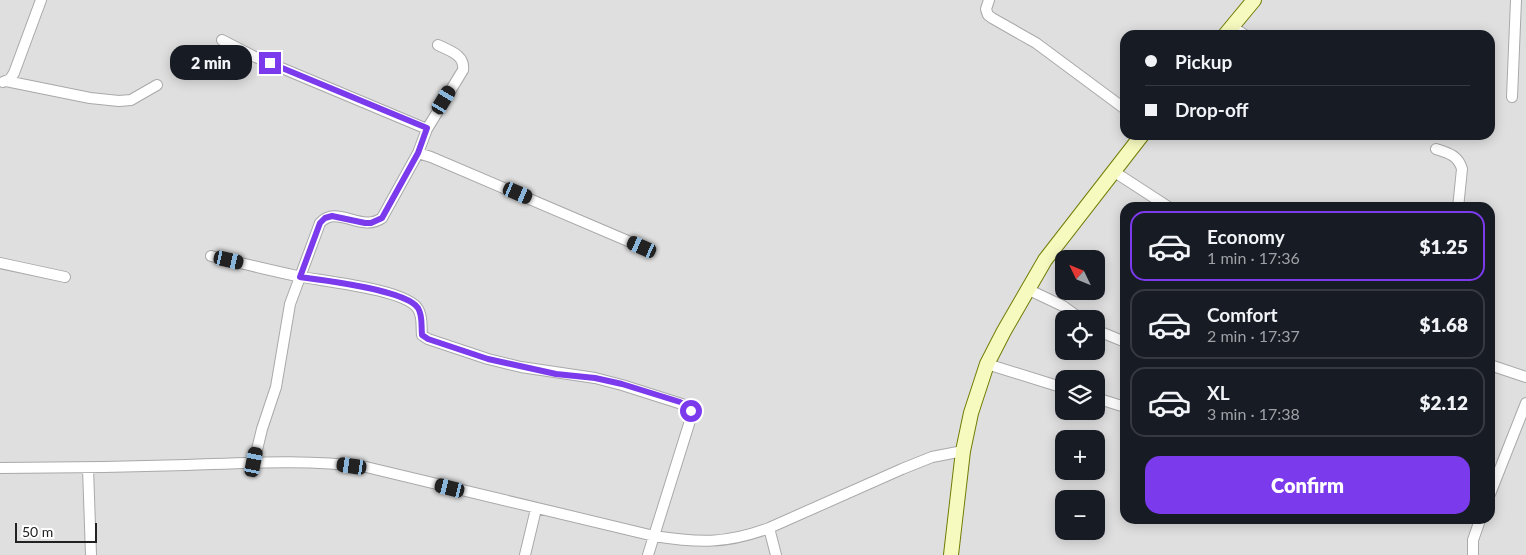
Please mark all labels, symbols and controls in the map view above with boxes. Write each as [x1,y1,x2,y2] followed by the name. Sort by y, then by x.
[170,46,252,80] callout: 2 min
[1175,50,1232,73] text: Pickup
[259,52,281,74] route end
[191,53,231,72] text: 2 min
[429,83,458,117] car
[1175,98,1249,121] text: Drop-off
[501,180,534,206] car
[1147,224,1192,269] icon: car
[1207,225,1285,248] text: Economy
[625,234,658,260] car
[1419,235,1468,258] text: $1.25
[1207,248,1300,267] text: 1 min · 17:36
[212,249,245,271] car
[1055,250,1105,300] north arrow
[1055,250,1105,540] map controls
[1147,302,1192,347] icon: car
[1207,303,1278,326] text: Comfort
[1055,310,1105,360] button: locate
[1419,313,1468,336] text: $1.68
[1207,326,1300,345] text: 2 min · 17:37
[1055,370,1105,420] button: layers
[1147,380,1192,425] icon: car
[1207,381,1230,404] text: XL
[1419,391,1468,414] text: $2.12
[680,400,702,422] route start
[1207,404,1300,423] text: 3 min · 17:38
[1055,430,1105,480] button: +
[243,446,264,478] car
[336,456,367,476] car
[1145,456,1470,514] button: Confirm
[433,477,466,499] car
[1055,490,1105,540] button: −
[15,520,98,543] scale bar
[22,523,53,540] text: 50 m

